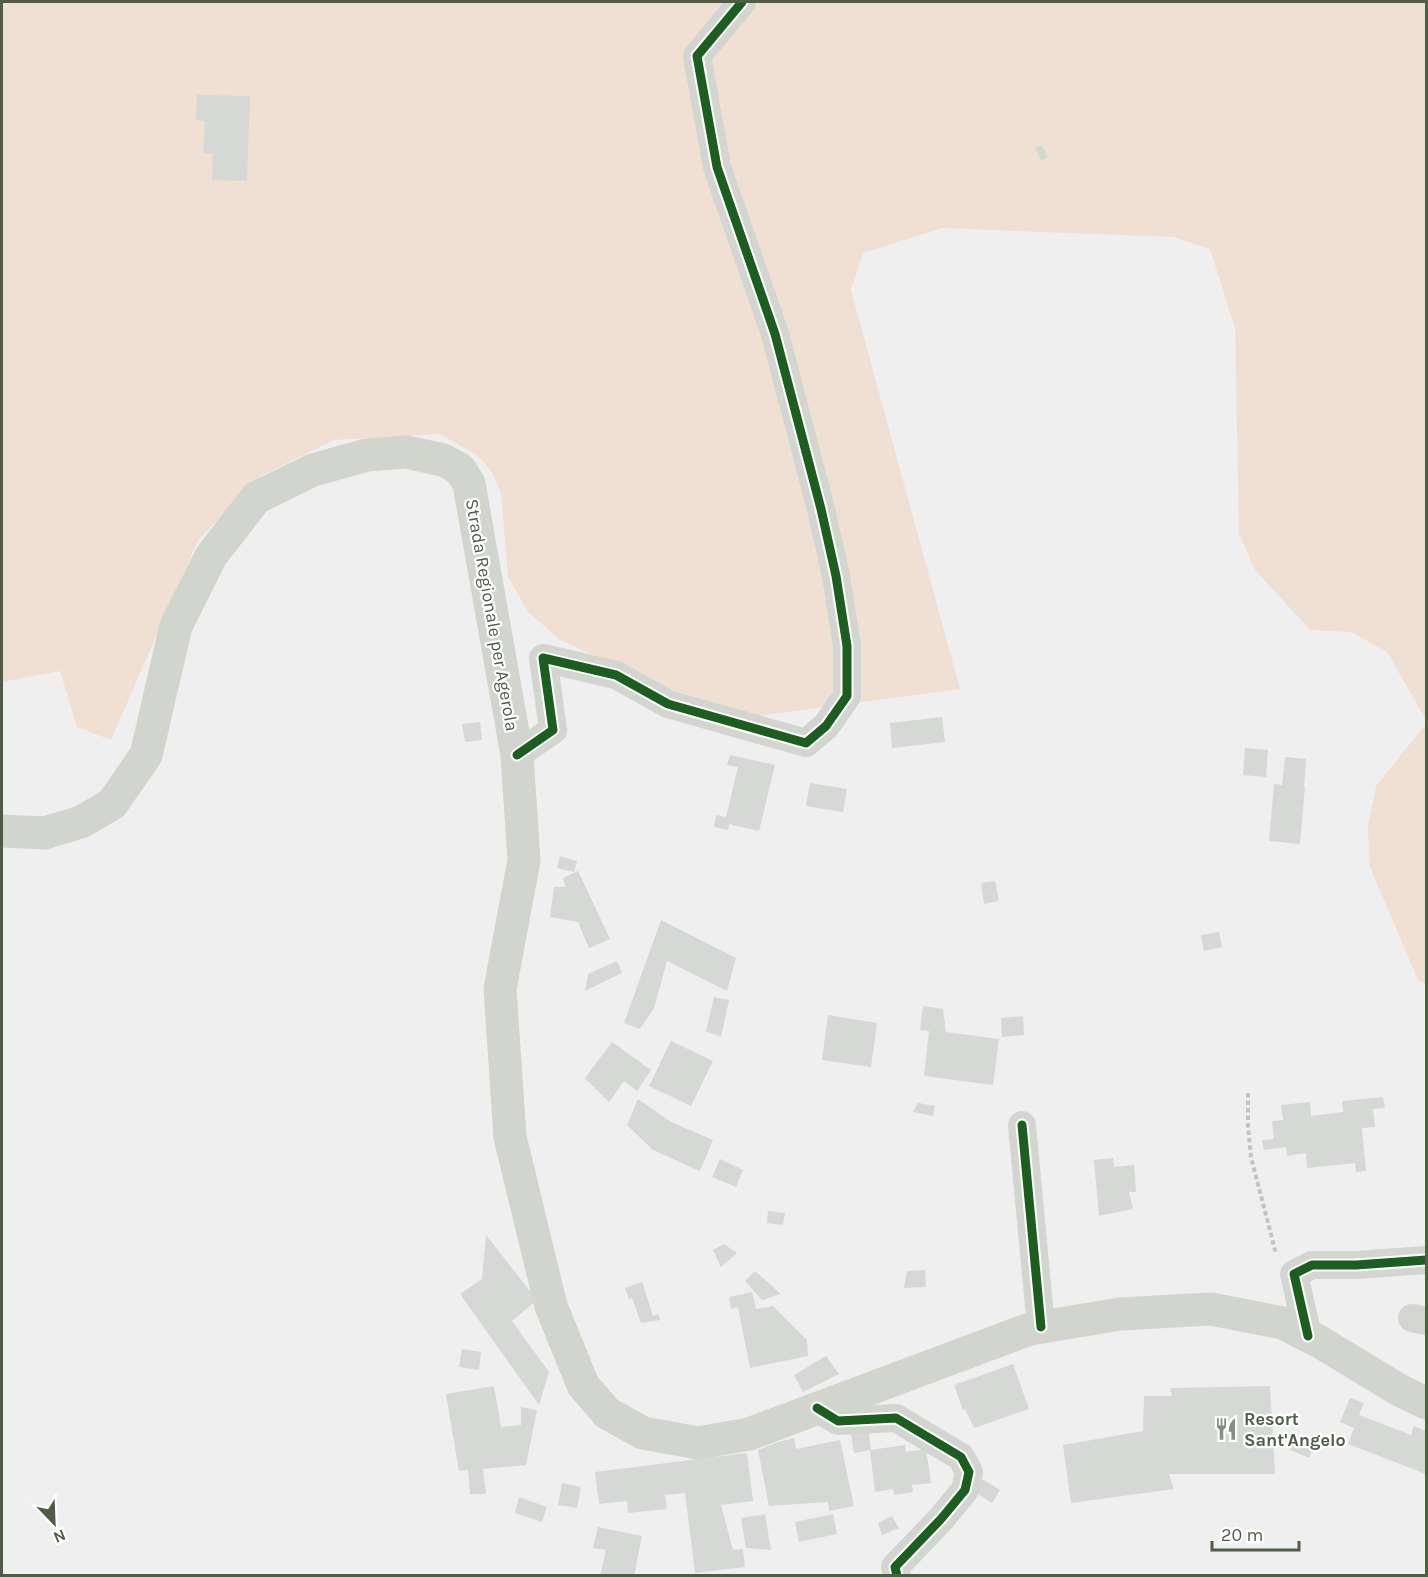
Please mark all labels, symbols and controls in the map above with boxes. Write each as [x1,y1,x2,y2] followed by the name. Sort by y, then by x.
[461,497,523,733] street label: Strada Regionale per Agerola
[1244,1408,1346,1451] place label: Resort Sant'Angelo
[1213,1416,1239,1442] restaurant icon: Resort Sant'Angelo
[24,1493,84,1553] north arrow
[1212,1514,1299,1552] scale bar
[1221,1524,1263,1546] text: 20 m
[51,1525,69,1547] text: N

